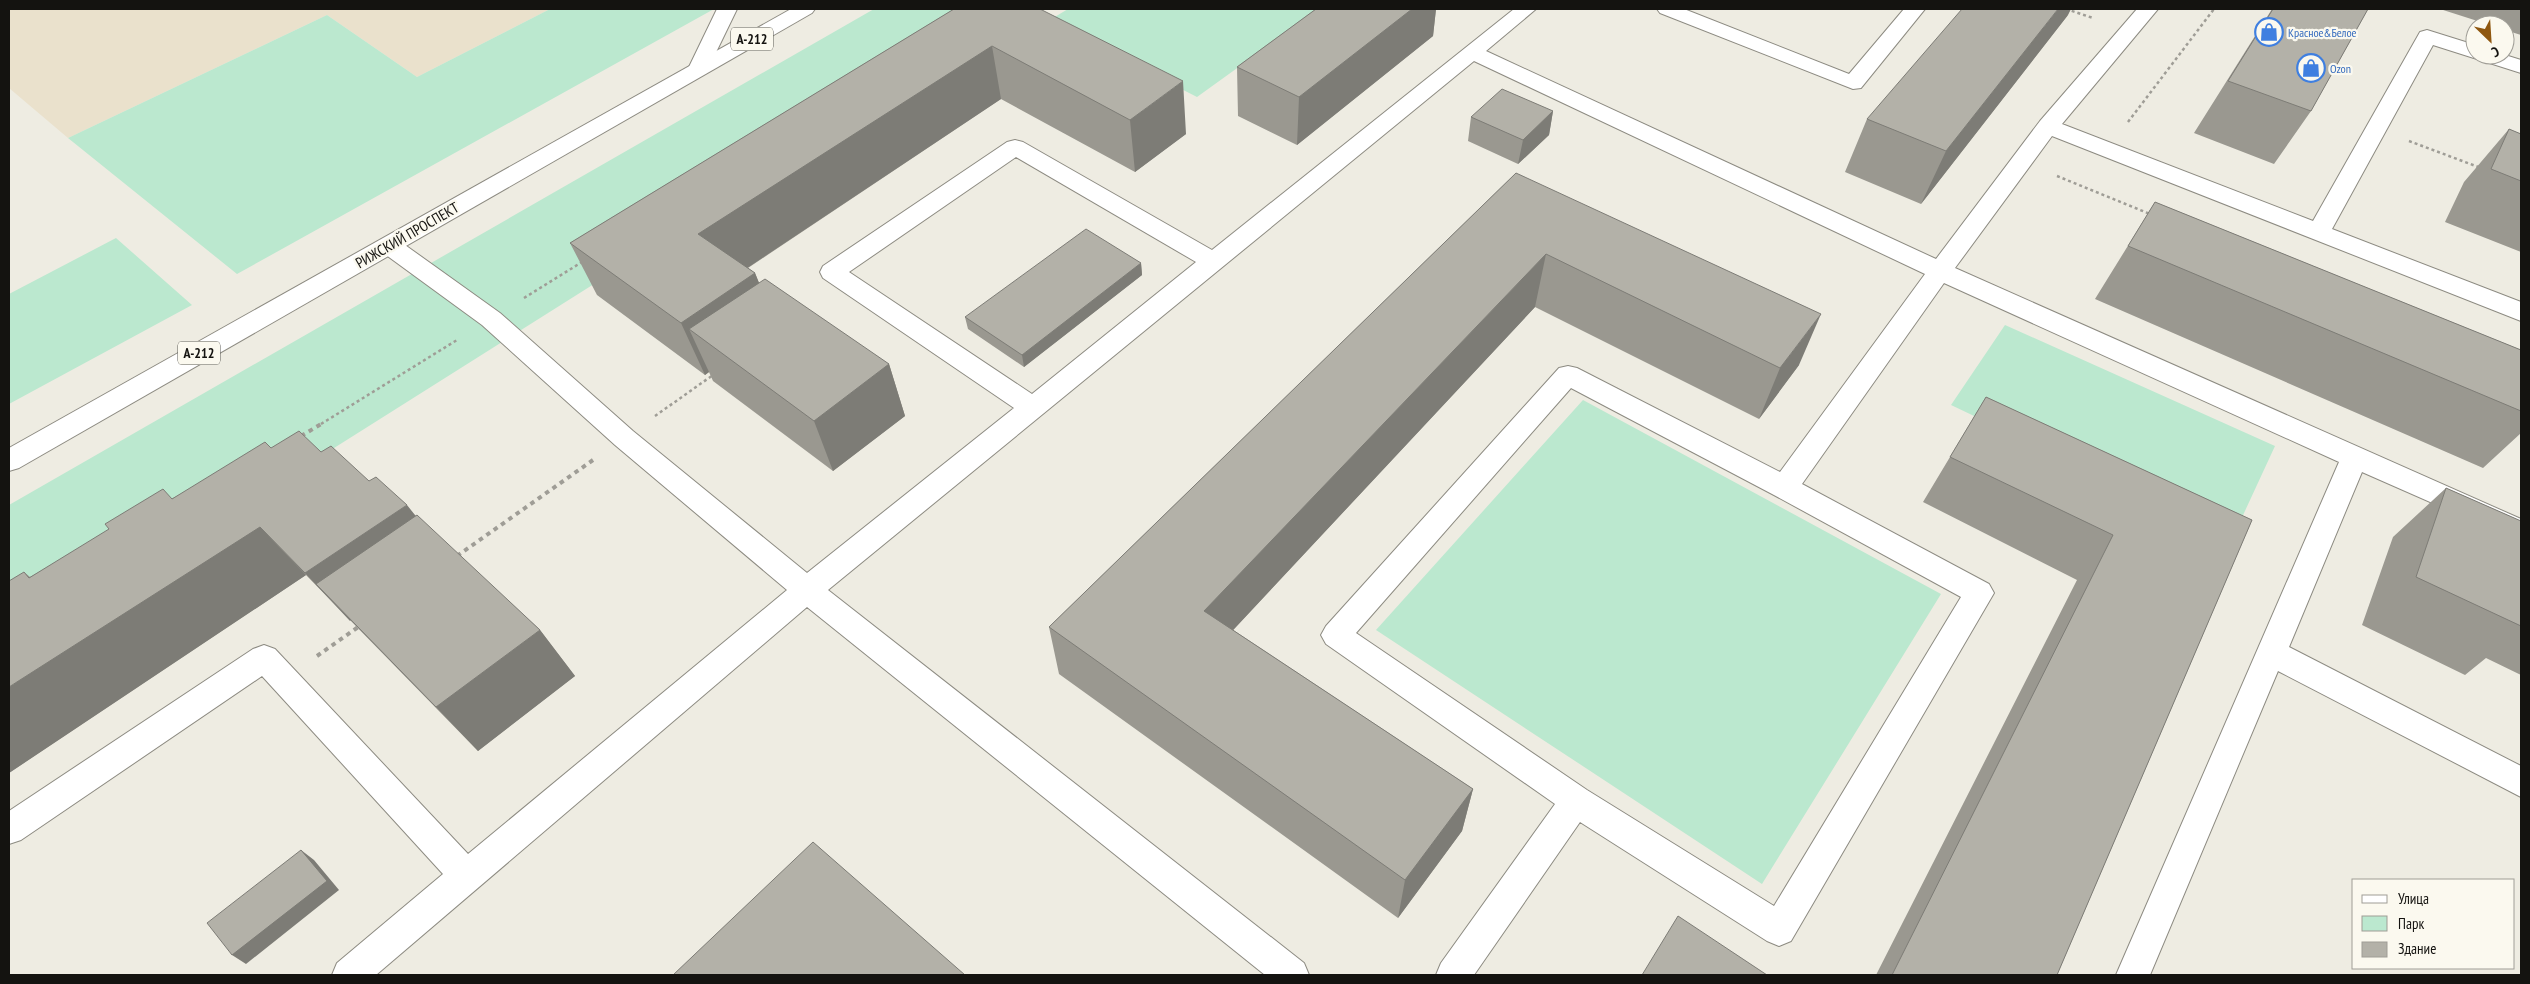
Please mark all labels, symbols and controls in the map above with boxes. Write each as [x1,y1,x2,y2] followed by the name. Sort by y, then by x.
[2465,15,2515,65] north arrow
[2254,17,2284,47] shop icon: Красное&Белое
[2288,25,2357,40] place label: Красное&Белое
[731,28,773,50] road number: А-212
[2488,42,2502,62] text: С
[2296,53,2326,83] shop icon: Ozon
[2330,61,2351,76] place label: Ozon
[352,198,462,272] street label: РИЖСКИЙ ПРОСПЕКТ
[178,342,220,364] road number: А-212
[2352,879,2515,969] legend
[2398,889,2429,908] text: Улица
[2398,914,2424,933] text: Парк
[2398,939,2436,958] text: Здание

